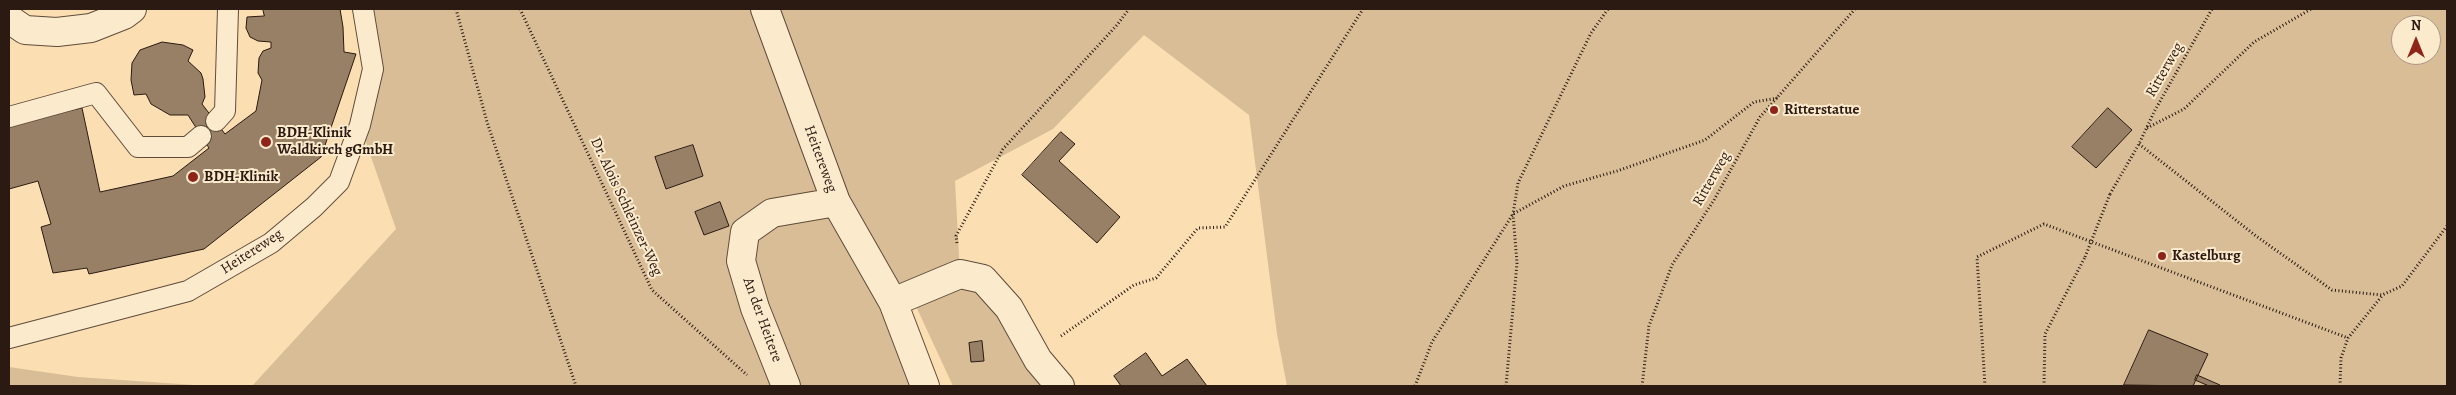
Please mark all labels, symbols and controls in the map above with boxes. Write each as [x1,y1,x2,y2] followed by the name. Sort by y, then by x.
[2391,15,2441,65] north arrow
[2411,16,2421,35] text: N
[2142,39,2188,101] street label: Ritterweg
[1784,101,1859,119] place label: Ritterstatue
[1768,104,1780,116] marker: Ritterstatue
[800,123,840,195] street label: Heitereweg
[277,124,393,159] place label: BDH-Klinik Waldkirch gGmbH
[259,135,273,149] marker: BDH-Klinik Waldkirch gGmbH
[586,135,666,279] street label: Dr. Alois Schleinzer-Weg
[1689,148,1735,210] street label: Ritterweg
[204,168,278,186] place label: BDH-Klinik
[186,170,200,184] marker: BDH-Klinik
[218,225,286,279] street label: Heitereweg
[2172,247,2241,265] place label: Kastelburg
[2156,250,2168,262] marker: Kastelburg
[738,275,786,365] street label: An der Heitere

